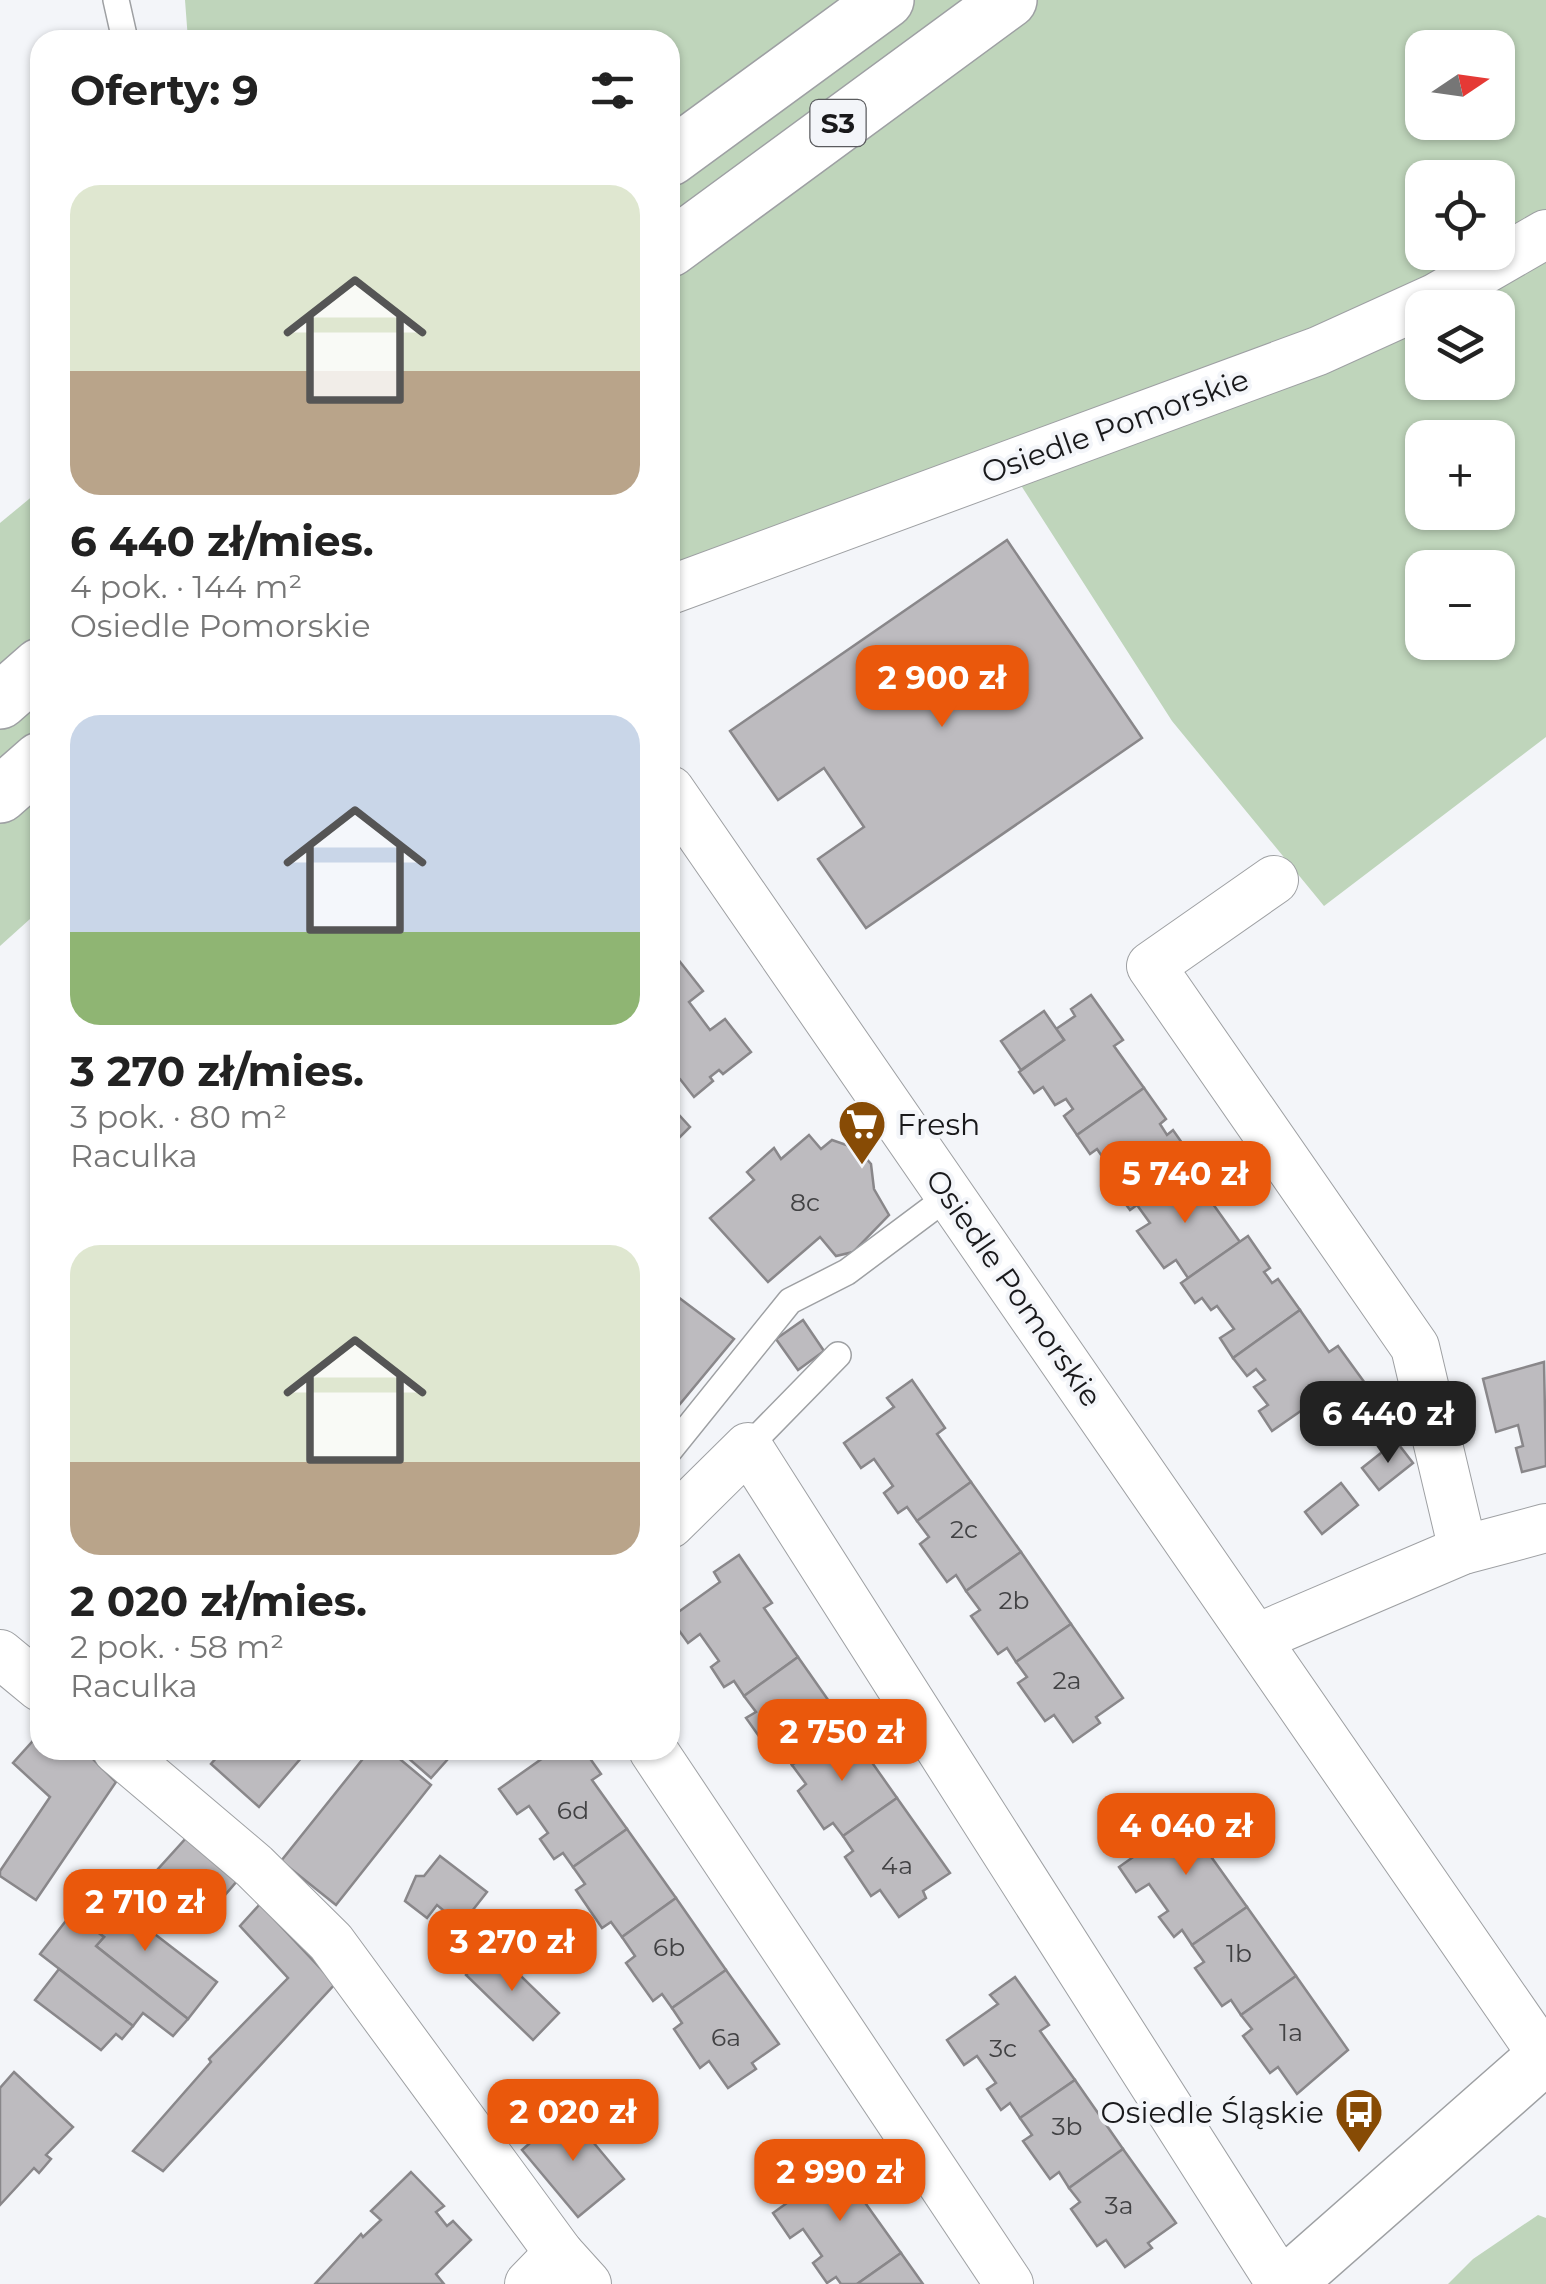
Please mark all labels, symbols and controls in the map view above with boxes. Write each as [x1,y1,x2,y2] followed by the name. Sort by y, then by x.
[1405,30,1515,140] north arrow
[1405,30,1515,660] map controls
[585,63,640,118] icon: filters
[70,64,259,116] text: Oferty: 9
[810,100,866,146] road number: S3
[1405,160,1515,270] button: locate
[265,250,445,430] icon: home
[1405,290,1515,400] button: layers
[976,360,1254,492] street label: Osiedle Pomorskie
[1405,420,1515,530] button: +
[70,515,374,567] text: 6 440 zł/mies.
[1405,550,1515,660] button: −
[70,567,302,606] text: 4 pok. · 144 m²
[70,606,371,645] text: Osiedle Pomorskie
[839,645,1045,730] pin: 2 900 zł
[878,658,1006,697] text: 2 900 zł
[265,780,445,960] icon: home
[70,1045,364,1097] text: 3 270 zł/mies.
[70,1097,287,1136] text: 3 pok. · 80 m²
[836,1098,888,1166] supermarket icon: Fresh
[897,1106,980,1143] place label: Fresh
[70,1136,198,1175] text: Raculka
[1082,1141,1288,1226] pin: 5 740 zł
[1122,1154,1248,1193] text: 5 740 zł
[918,1162,1110,1414] street label: Osiedle Pomorskie
[790,1187,820,1217] house number: 8c
[265,1310,445,1490] icon: home
[1285,1381,1491,1466] pin: 6 440 zł
[1322,1394,1454,1433] text: 6 440 zł
[950,1514,978,1544] house number: 2c
[70,1575,367,1627] text: 2 020 zł/mies.
[998,1585,1030,1615] house number: 2b
[70,1627,284,1666] text: 2 pok. · 58 m²
[1053,1665,1081,1695] house number: 2a
[70,1666,198,1705] text: Raculka
[739,1699,945,1784] pin: 2 750 zł
[780,1712,904,1751] text: 2 750 zł
[1083,1793,1289,1878] pin: 4 040 zł
[557,1795,589,1825] house number: 6d
[1119,1806,1253,1845] text: 4 040 zł
[881,1850,913,1880] house number: 4a
[42,1869,248,1954] pin: 2 710 zł
[85,1882,205,1921] text: 2 710 zł
[409,1909,615,1994] pin: 3 270 zł
[450,1922,574,1961] text: 3 270 zł
[653,1932,685,1962] house number: 6b
[1226,1938,1252,1968] house number: 1b
[1279,2017,1303,2047] house number: 1a
[711,2022,741,2052] house number: 6a
[989,2033,1017,2063] house number: 3c
[470,2079,676,2164] pin: 2 020 zł
[1333,2086,1385,2154] bus stop icon: Osiedle Śląskie
[509,2092,637,2131] text: 2 020 zł
[1101,2094,1324,2131] place label: Osiedle Śląskie
[1051,2111,1083,2141] house number: 3b
[737,2139,943,2224] pin: 2 990 zł
[776,2152,904,2191] text: 2 990 zł
[1105,2190,1133,2220] house number: 3a

